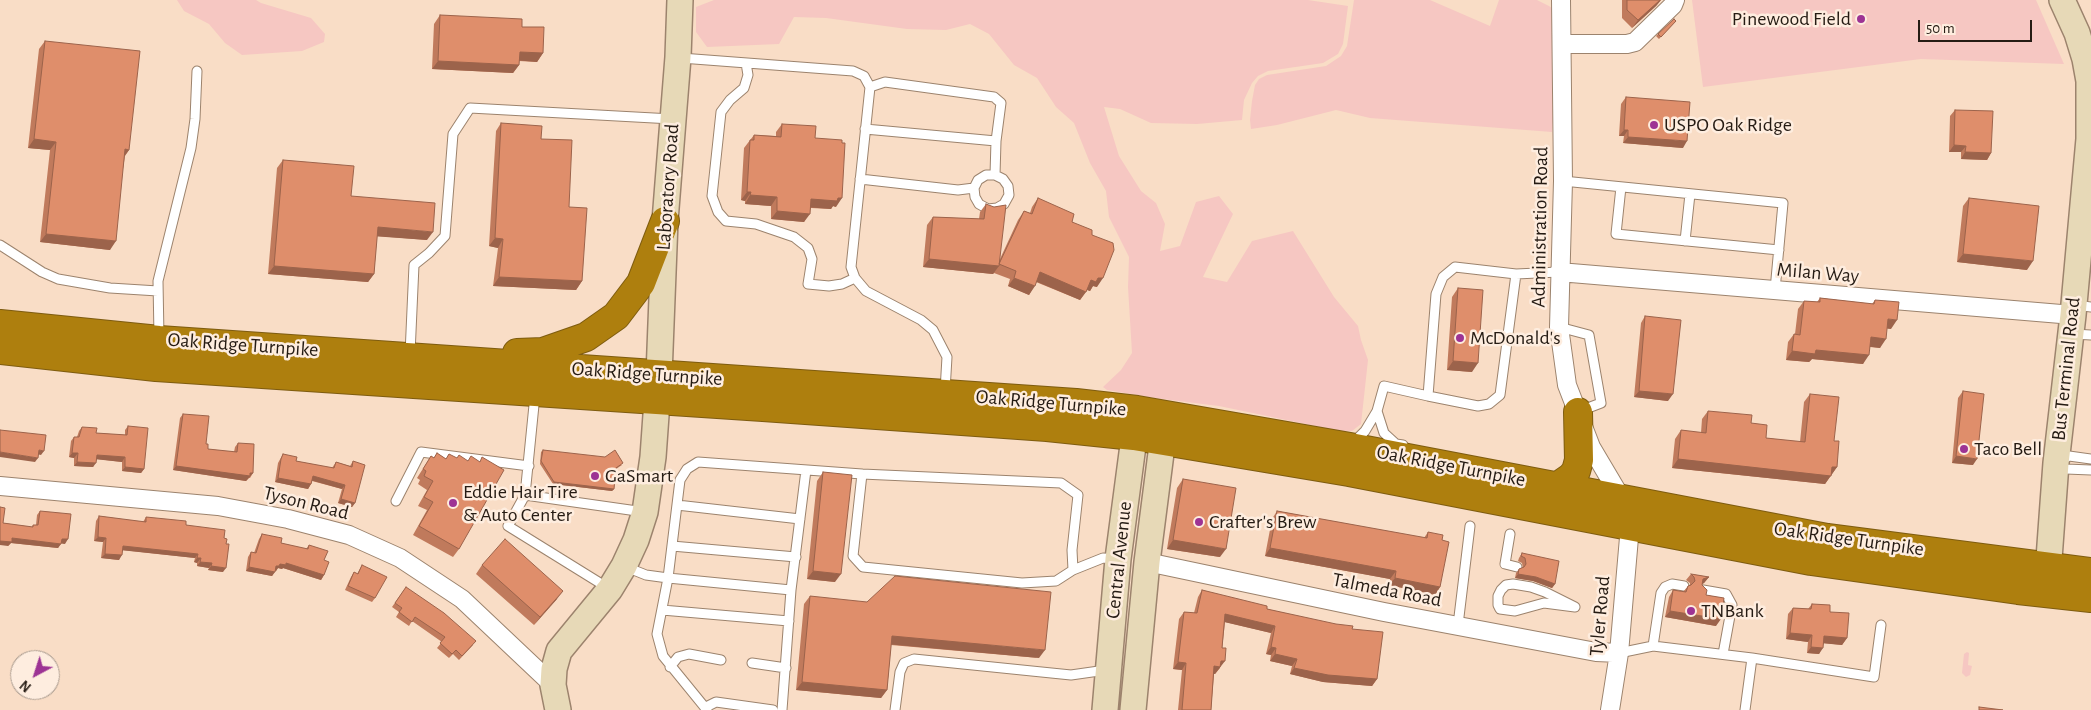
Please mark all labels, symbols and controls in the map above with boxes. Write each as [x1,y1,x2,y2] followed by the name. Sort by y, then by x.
[1732,7,1851,31] place label: Pinewood Field
[1921,10,2035,42] scale bar
[1855,13,1867,25] marker: Pinewood Field
[1926,21,1955,36] text: 50 m
[1664,113,1792,137] place label: USPO Oak Ridge
[1648,119,1660,131] marker: USPO Oak Ridge
[652,123,684,251] street label: Laboratory Road
[1527,146,1553,308] street label: Administration Road
[1776,257,1860,289] street label: Milan Way
[2047,296,2085,442] street label: Bus Terminal Road
[1470,326,1561,350] place label: McDonald's
[167,328,319,362] street label: Oak Ridge Turnpike
[1454,332,1466,344] marker: McDonald's
[571,357,723,391] street label: Oak Ridge Turnpike
[975,384,1127,422] street label: Oak Ridge Turnpike
[1974,437,2042,461] place label: Taco Bell
[1375,440,1527,492] street label: Oak Ridge Turnpike
[1958,443,1970,455] marker: Taco Bell
[605,464,673,488] place label: GaSmart
[589,470,601,482] marker: GaSmart
[463,480,578,527] place label: Eddie Hair Tire & Auto Center
[261,481,351,525] street label: Tyson Road
[447,497,459,509] marker: Eddie Hair Tire & Auto Center
[1101,500,1137,620] street label: Central Avenue
[1209,510,1316,534] place label: Crafter's Brew
[1193,516,1205,528] marker: Crafter's Brew
[1773,517,1925,561] street label: Oak Ridge Turnpike
[1330,568,1444,612] street label: Talmeda Road
[1585,575,1615,657] street label: Tyler Road
[1701,599,1764,623] place label: TNBank
[1685,605,1697,617] marker: TNBank
[10,650,60,700] north arrow
[18,677,34,694] text: N

